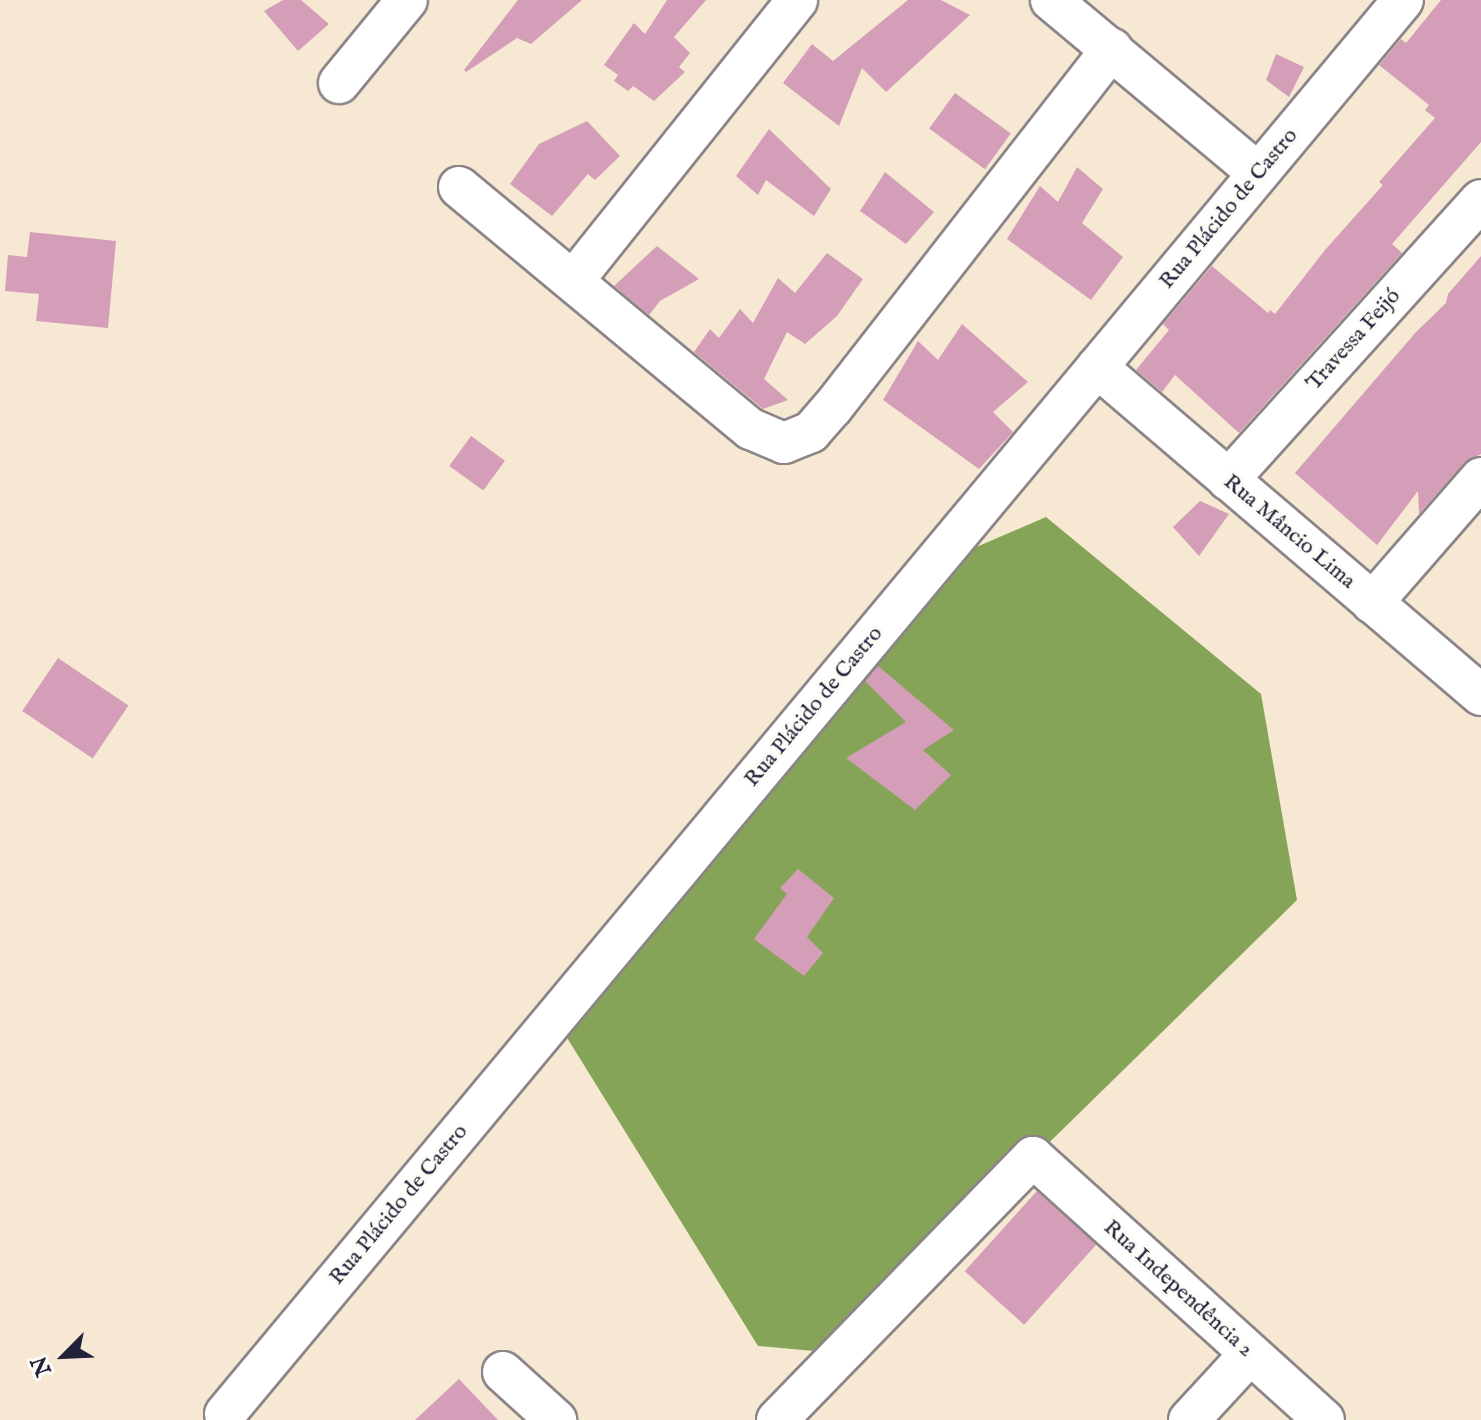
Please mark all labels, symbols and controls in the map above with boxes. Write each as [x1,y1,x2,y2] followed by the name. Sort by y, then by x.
[1154,123,1304,295] street label: Rua Plácido de Castro
[1301,284,1407,396] street label: Travessa Feijó
[1218,469,1360,595] street label: Rua Mâncio Lima
[739,621,889,793] street label: Rua Plácido de Castro
[324,1119,474,1291] street label: Rua Plácido de Castro
[1098,1215,1258,1363] street label: Rua Independência 2
[24,1316,104,1396] north arrow
[25,1351,59,1380] text: N

